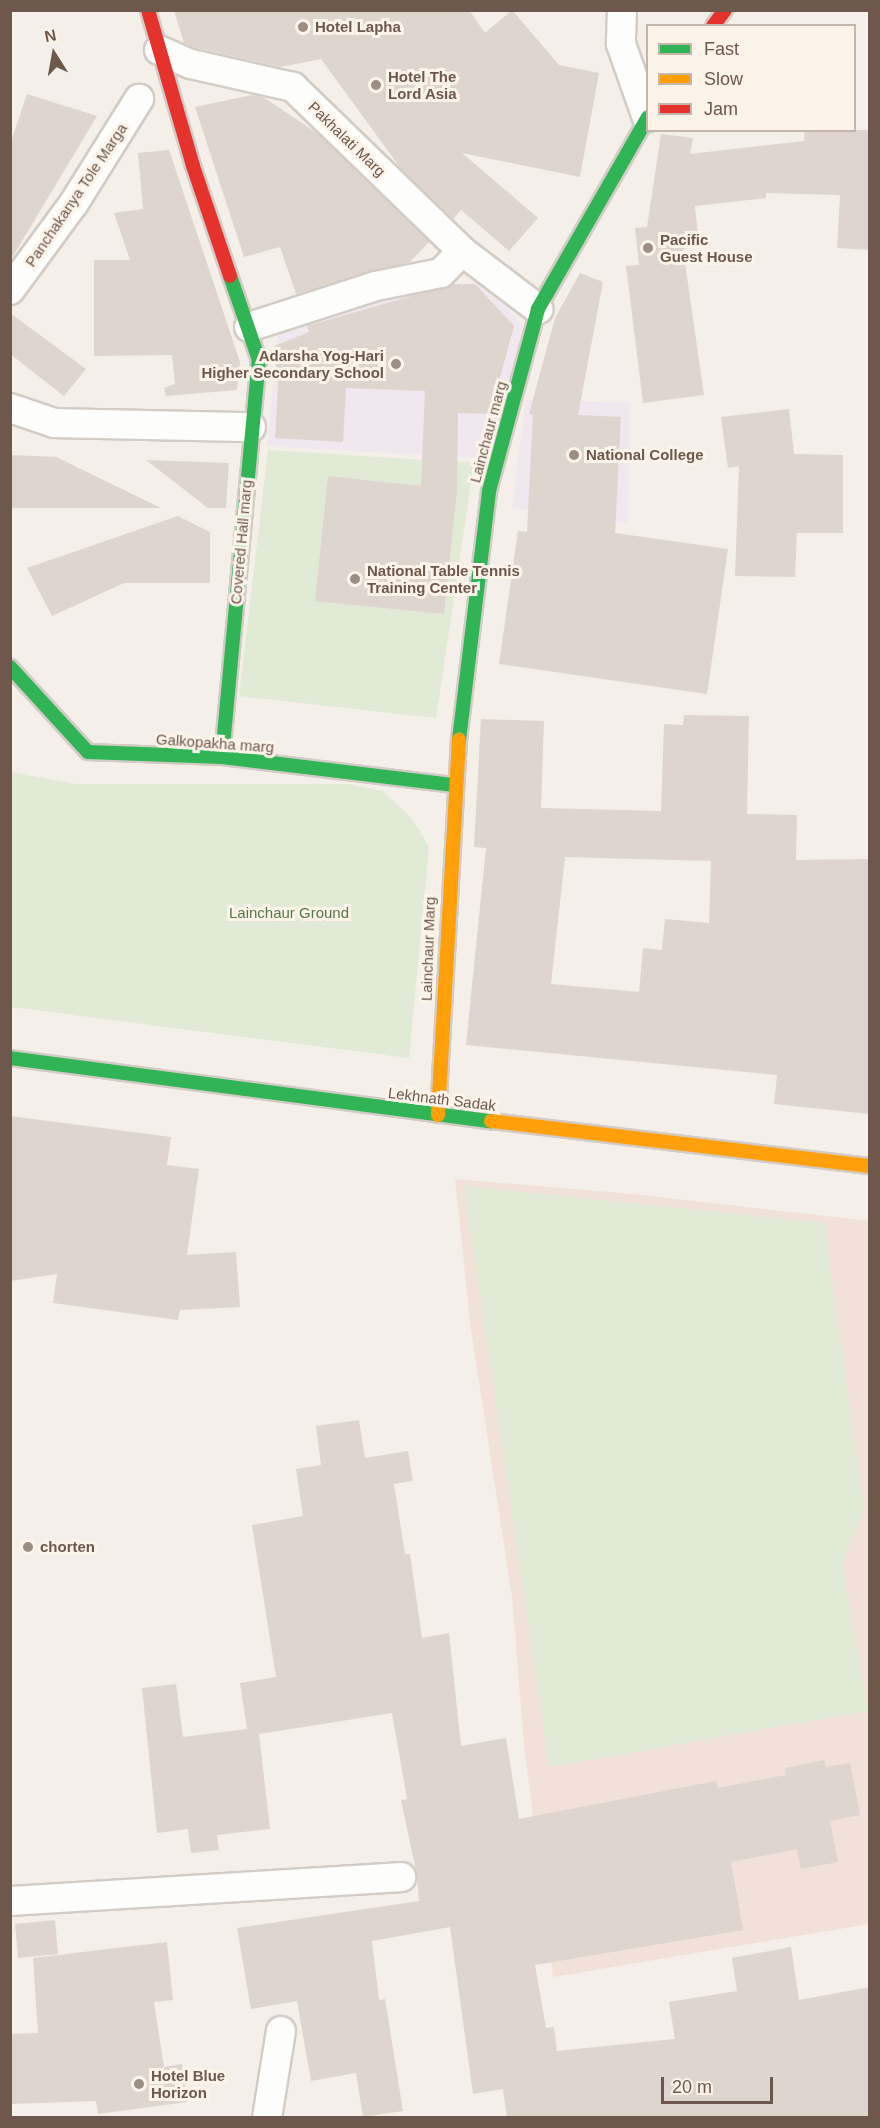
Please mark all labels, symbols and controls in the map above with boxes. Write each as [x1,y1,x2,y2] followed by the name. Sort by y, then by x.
[315,18,401,36] place label: Hotel Lapha
[296,20,310,34] marker: Hotel Lapha
[24,24,84,84] north arrow
[646,24,856,132] legend
[43,26,58,45] text: N
[704,39,739,59] text: Fast
[388,67,457,102] place label: Hotel The Lord Asia
[704,69,743,89] text: Slow
[369,78,383,92] marker: Hotel The Lord Asia
[305,98,389,180] street label: Pakhalati Marg
[704,99,738,119] text: Jam
[21,120,131,270] street label: Panchakanya Tole Marga
[660,230,753,265] place label: Pacific Guest House
[641,241,655,255] marker: Pacific Guest House
[201,346,384,381] place label: Adarsha Yog-Hari Higher Secondary School
[389,357,403,371] marker: Adarsha Yog-Hari Higher Secondary School
[466,379,510,485] street label: Lainchaur marg
[586,446,704,464] place label: National College
[567,448,581,462] marker: National College
[227,479,255,605] street label: Covered Hall marg
[367,561,520,596] place label: National Table Tennis Training Center
[348,572,362,586] marker: National Table Tennis Training Center
[155,730,275,756] street label: Galkopakha marg
[417,897,439,1001] street label: Lainchaur Marg
[229,904,349,922] park label: Lainchaur Ground
[387,1083,497,1115] street label: Lekhnath Sadak
[40,1538,95,1556] place label: chorten
[21,1540,35,1554] marker: chorten
[664,2065,776,2103] scale bar
[151,2066,225,2101] place label: Hotel Blue Horizon
[132,2077,146,2091] marker: Hotel Blue Horizon
[672,2077,712,2097] text: 20 m

